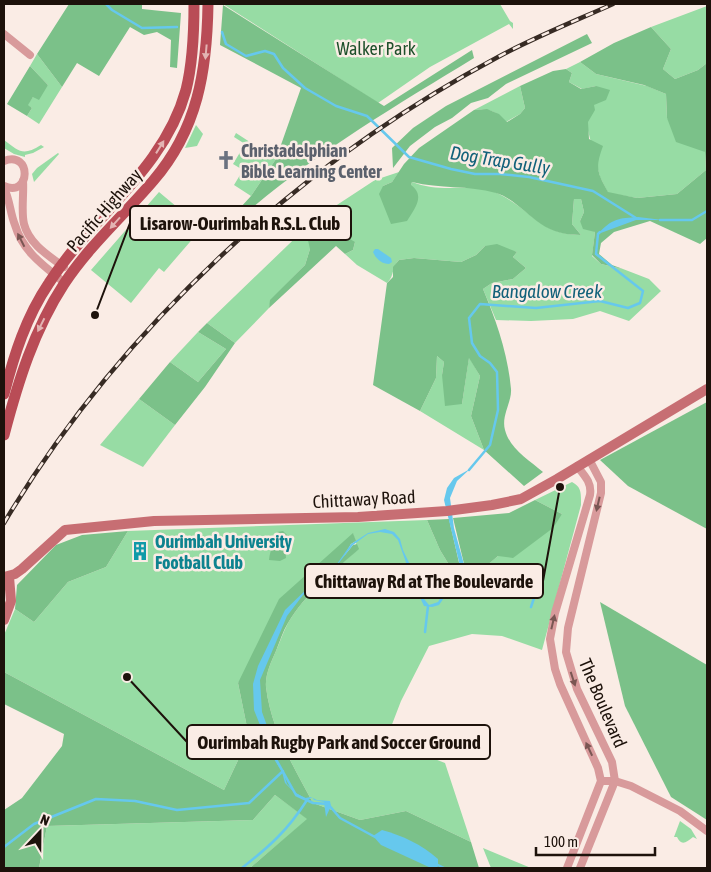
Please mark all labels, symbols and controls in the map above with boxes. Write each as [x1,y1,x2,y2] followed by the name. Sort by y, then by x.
[336,38,416,59] park label: Walker Park
[201,45,209,61] one-way arrow
[241,140,382,182] place label: Christadelphian Bible Learning Center
[155,141,165,154] one-way arrow
[449,141,552,179] water label: Dog Trap Gully
[215,149,237,171] church icon: Christadelphian Bible Learning Center
[62,164,146,256] street label: Pacific Highway
[130,206,351,240] callout: Lisarow-Ourimbah R.S.L. Club
[140,212,340,234] text: Lisarow-Ourimbah R.S.L. Club
[109,216,121,228] one-way arrow
[17,232,25,247] one-way arrow
[492,280,603,302] water label: Bangalow Creek
[37,318,45,332] one-way arrow
[312,486,416,512] street label: Chittaway Road
[594,497,602,512] one-way arrow
[155,531,293,573] place label: Ourimbah University Football Club
[129,540,151,562] building icon: Ourimbah University Football Club
[305,564,543,598] callout: Chittaway Rd at The Boulevarde
[315,570,534,592] text: Chittaway Rd at The Boulevarde
[549,614,557,629] one-way arrow
[575,655,631,751] street label: The Boulevard
[570,672,578,687] one-way arrow
[187,725,490,759] callout: Ourimbah Rugby Park and Soccer Ground
[197,731,481,753] text: Ourimbah Rugby Park and Soccer Ground
[585,742,593,756] one-way arrow
[15,807,65,857] north arrow
[38,811,52,829] text: N
[536,824,655,856] scale bar
[544,833,578,850] text: 100 m

